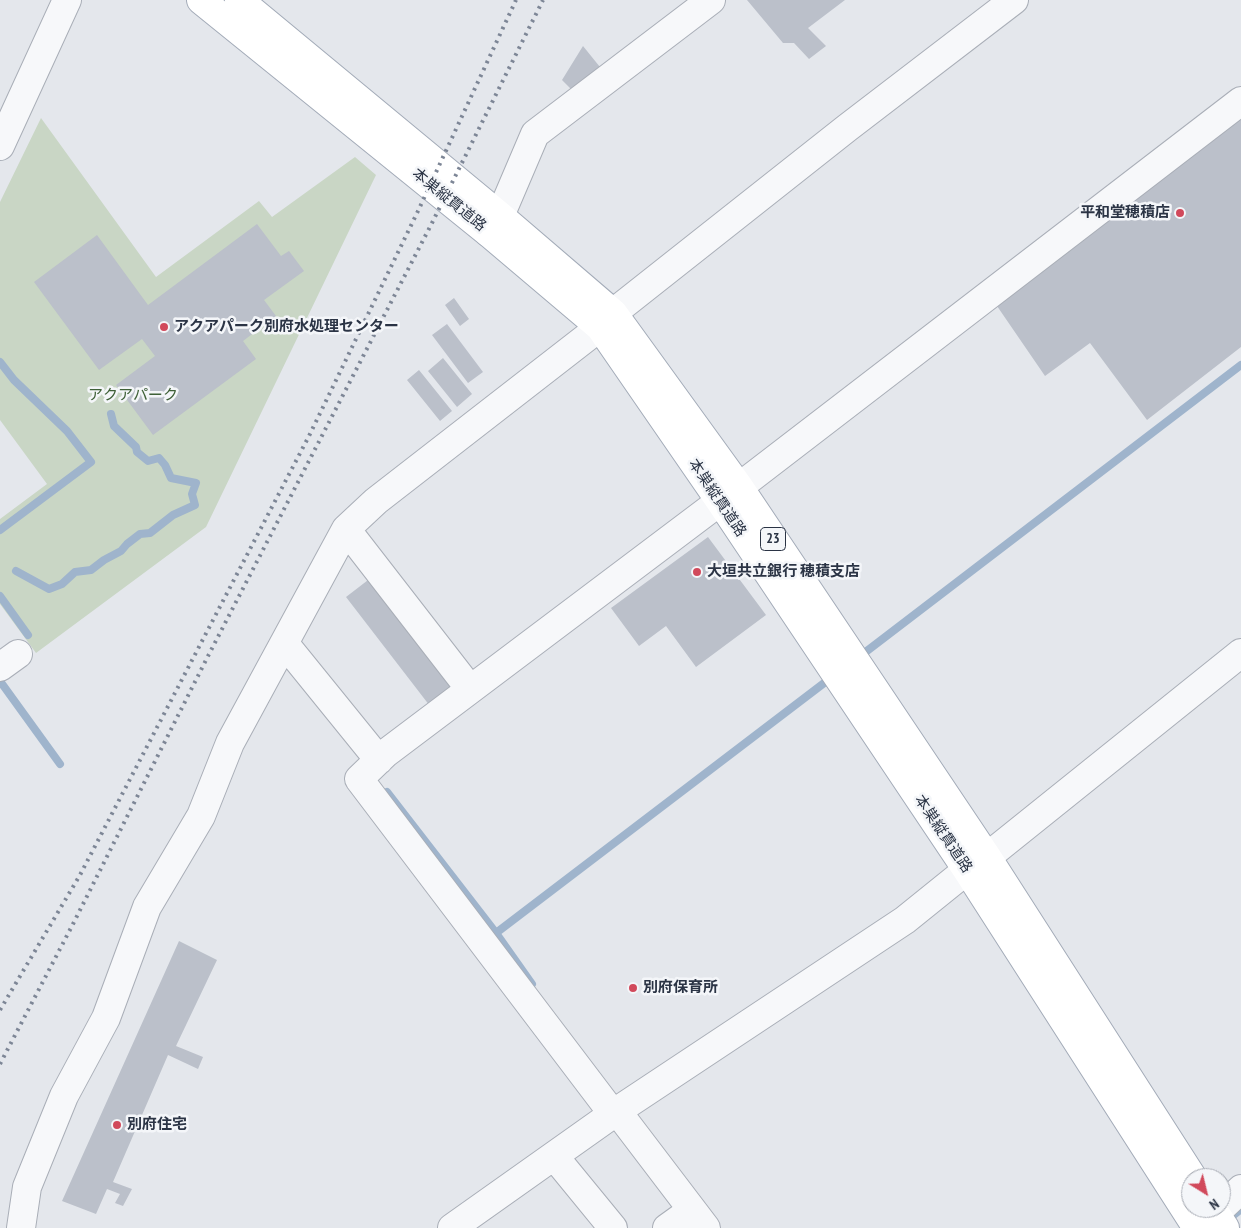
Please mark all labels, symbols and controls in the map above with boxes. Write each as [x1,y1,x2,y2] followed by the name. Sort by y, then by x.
[408,165,490,235] street label: 本巣縦貫道路
[1080,204,1170,222] place label: 平和堂穂積店
[1174,207,1186,219] marker: 平和堂穂積店
[174,318,399,336] place label: アクアパーク別府水処理センター
[158,321,170,333] marker: アクアパーク別府水処理センター
[88,387,178,405] park label: アクアパーク
[684,456,750,540] street label: 本巣縦貫道路
[760,528,786,550] road number: 23
[707,563,860,581] place label: 大垣共立銀行 穂積支店
[691,566,703,578] marker: 大垣共立銀行 穂積支店
[910,792,976,876] street label: 本巣縦貫道路
[643,979,718,997] place label: 別府保育所
[627,982,639,994] marker: 別府保育所
[127,1116,187,1134] place label: 別府住宅
[111,1119,123,1131] marker: 別府住宅
[1181,1168,1231,1218] north arrow
[1206,1195,1223,1214] text: N

